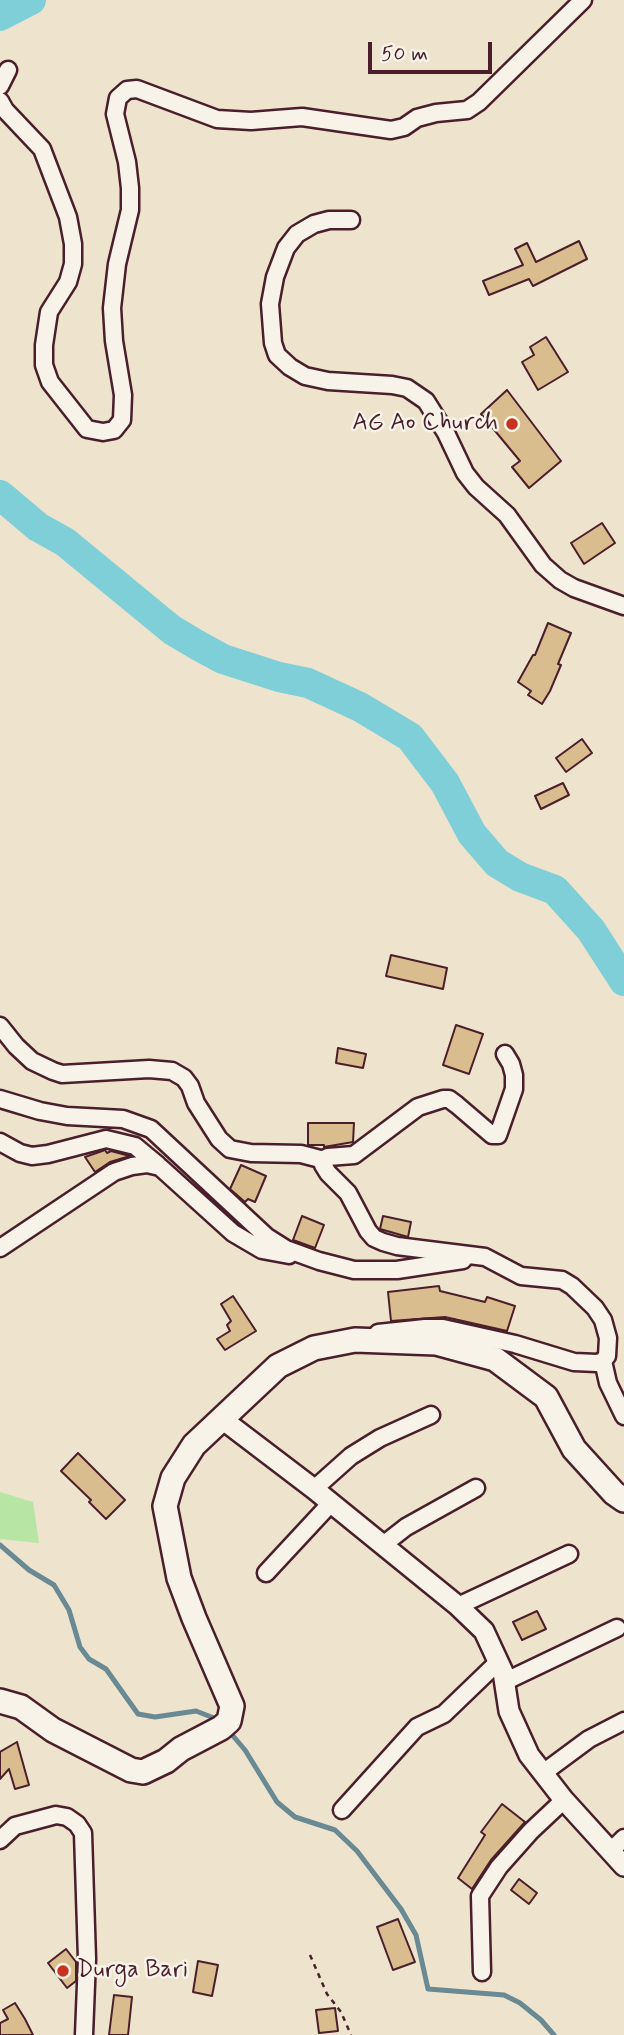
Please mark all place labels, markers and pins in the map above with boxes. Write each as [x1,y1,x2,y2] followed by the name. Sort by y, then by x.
[352,410,498,438] place label: AG Ao Church
[504,416,520,432] marker: AG Ao Church
[77,1957,188,1985] place label: Durga Bari
[55,1963,71,1979] marker: Durga Bari

